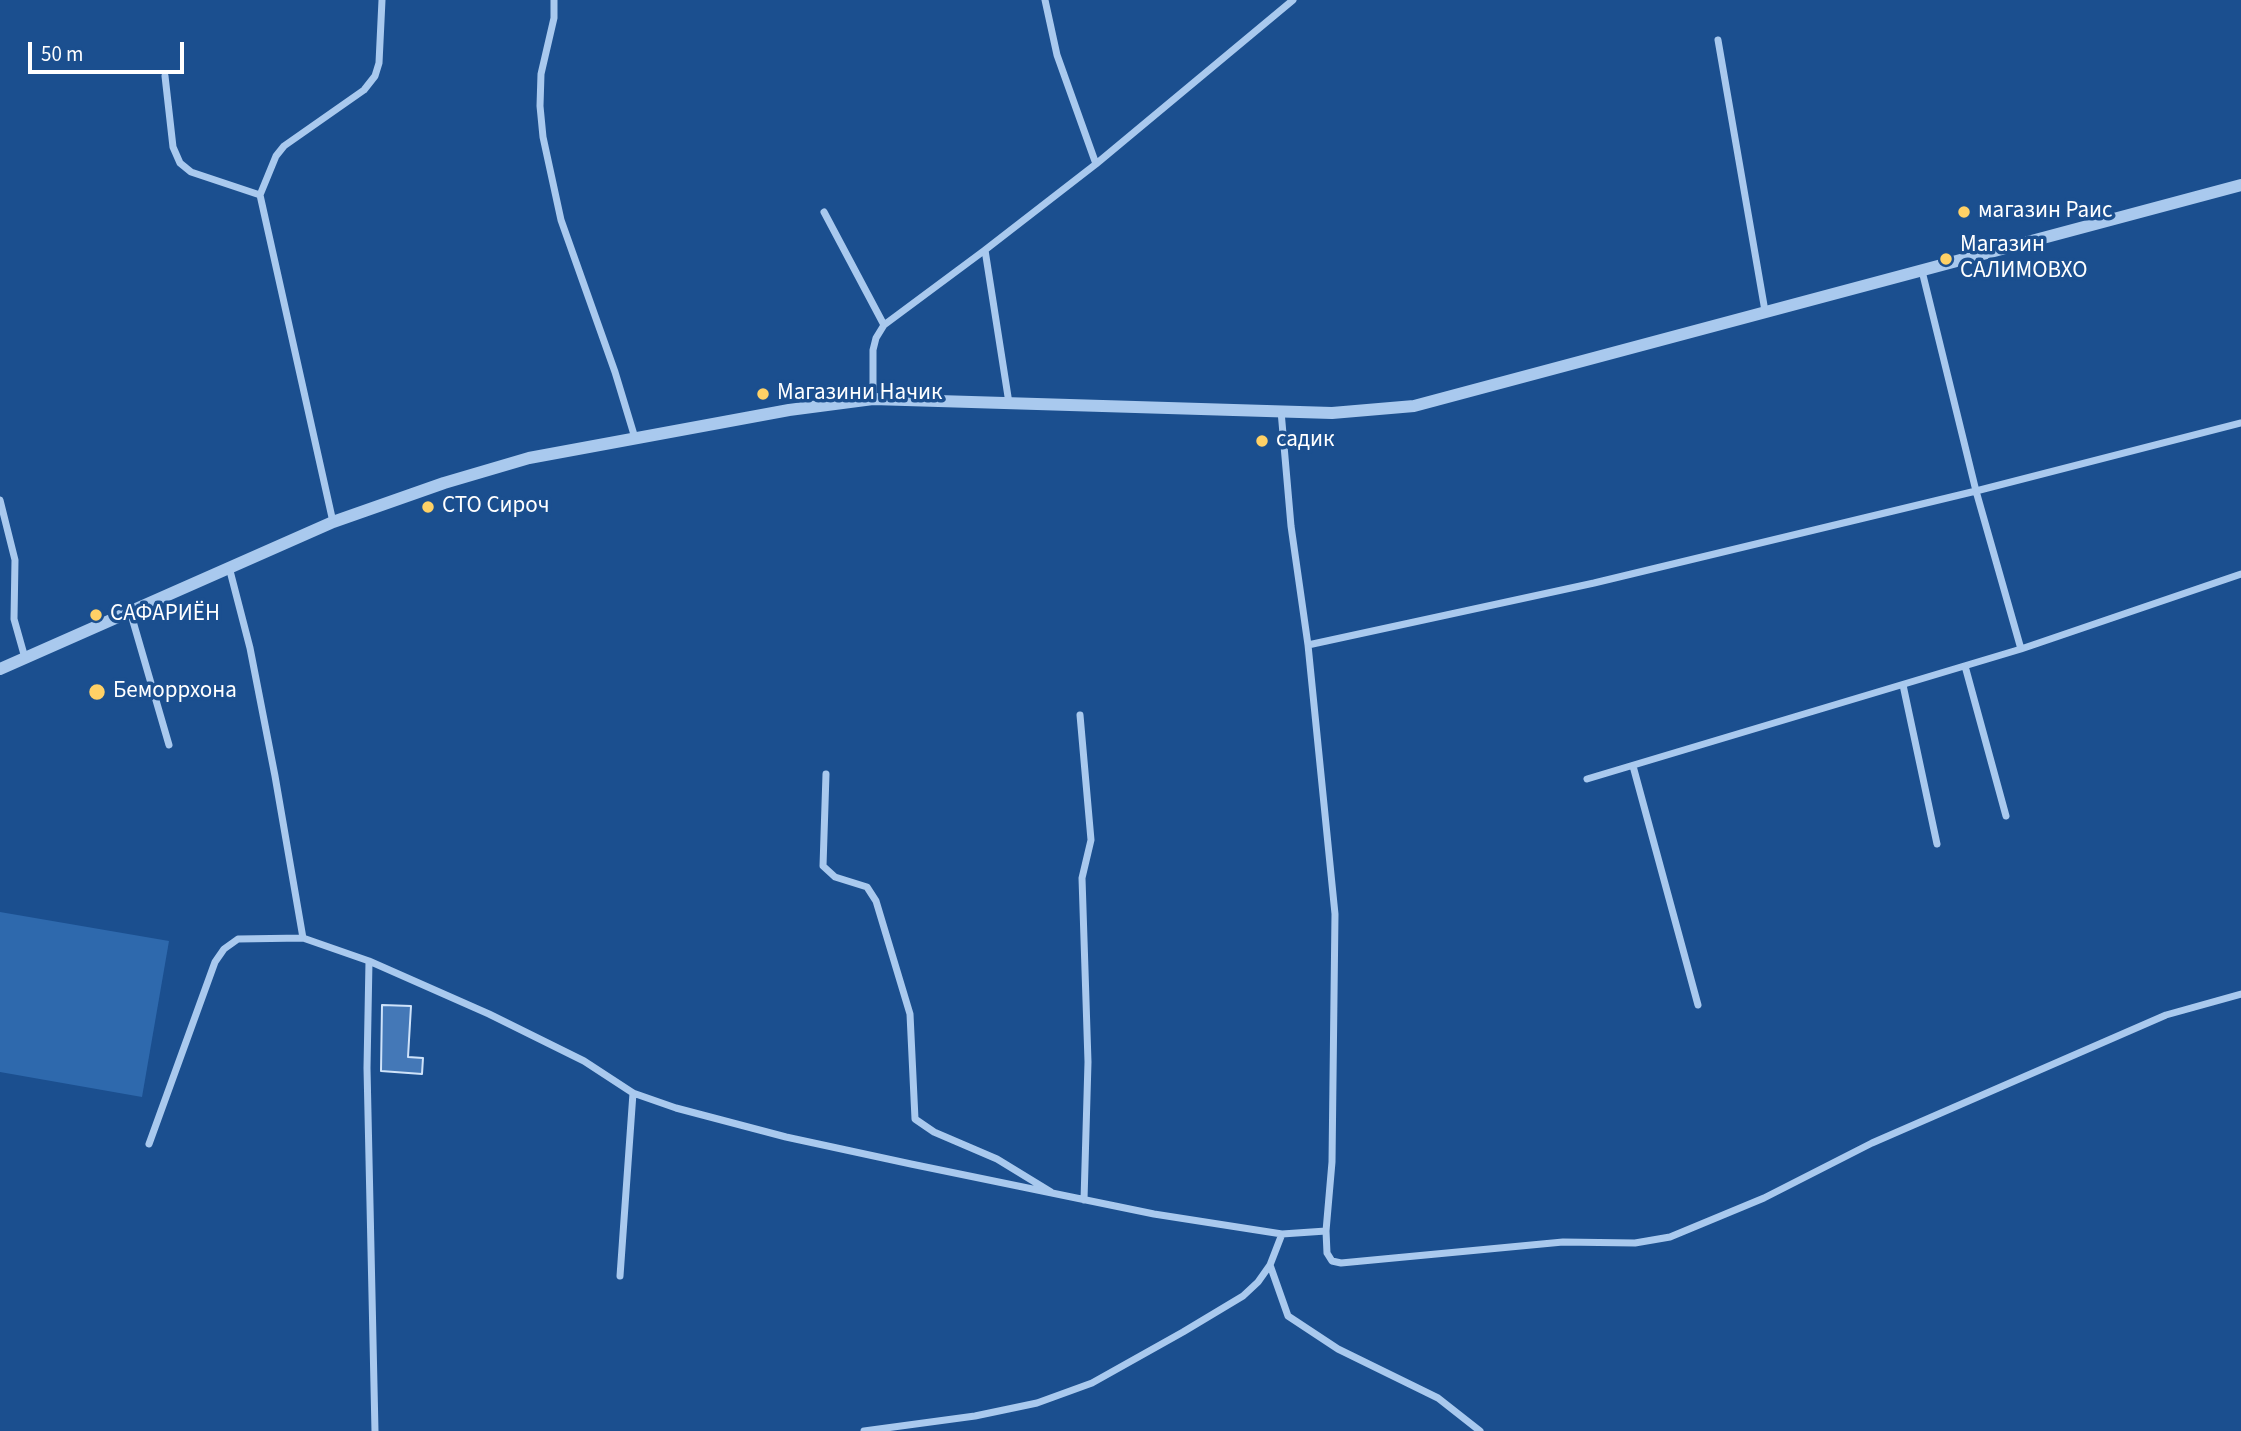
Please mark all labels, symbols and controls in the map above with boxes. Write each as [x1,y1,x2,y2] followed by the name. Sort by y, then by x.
[32,28,187,72] scale bar
[41,39,83,69] text: 50 m
[1978,198,2113,226] place label: магазин Раис
[1956,204,1972,220] marker: магазин Раис
[1960,232,2088,286] place label: Магазин САЛИМОВХО
[1938,251,1954,267] marker: Магазин САЛИМОВХО
[777,380,942,408] place label: Магазини Начик
[755,386,771,402] marker: Магазини Начик
[1276,427,1334,455] place label: садик
[1254,433,1270,449] marker: садик
[442,493,550,521] place label: СТО Сироч
[420,499,436,515] marker: СТО Сироч
[110,601,220,629] place label: САФАРИЁН
[88,607,104,623] marker: САФАРИЁН
[113,678,237,706] place label: Беморрхона
[87,682,107,702] marker: Беморрхона

